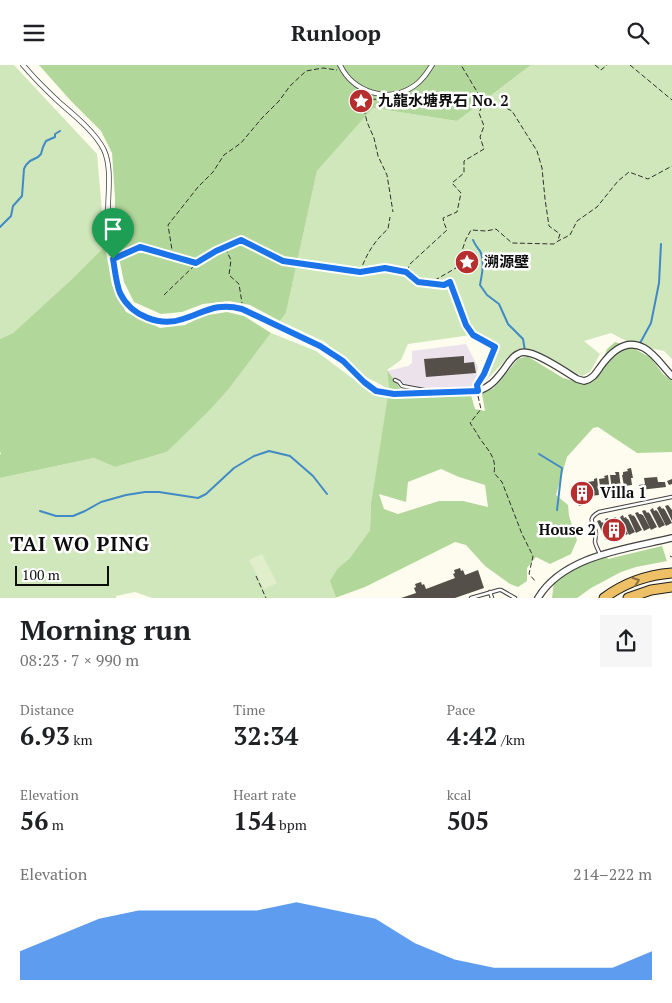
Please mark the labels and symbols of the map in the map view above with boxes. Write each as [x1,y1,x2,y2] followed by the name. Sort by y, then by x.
[348,88,374,114] place icon: 九龍水塘界石 No. 2
[378,90,509,110] place label: 九龍水塘界石 No. 2
[92,208,134,259] pin
[454,249,480,275] place icon: 溯源壁
[484,251,529,271] place label: 溯源壁
[569,480,595,506] building icon: Villa 1
[600,482,647,502] place label: Villa 1
[601,517,627,543] building icon: House 2
[539,519,596,539] place label: House 2
[10,530,150,557] district label: TAI WO PING
[15,563,109,586] scale bar
[631,577,640,587] one-way arrow

